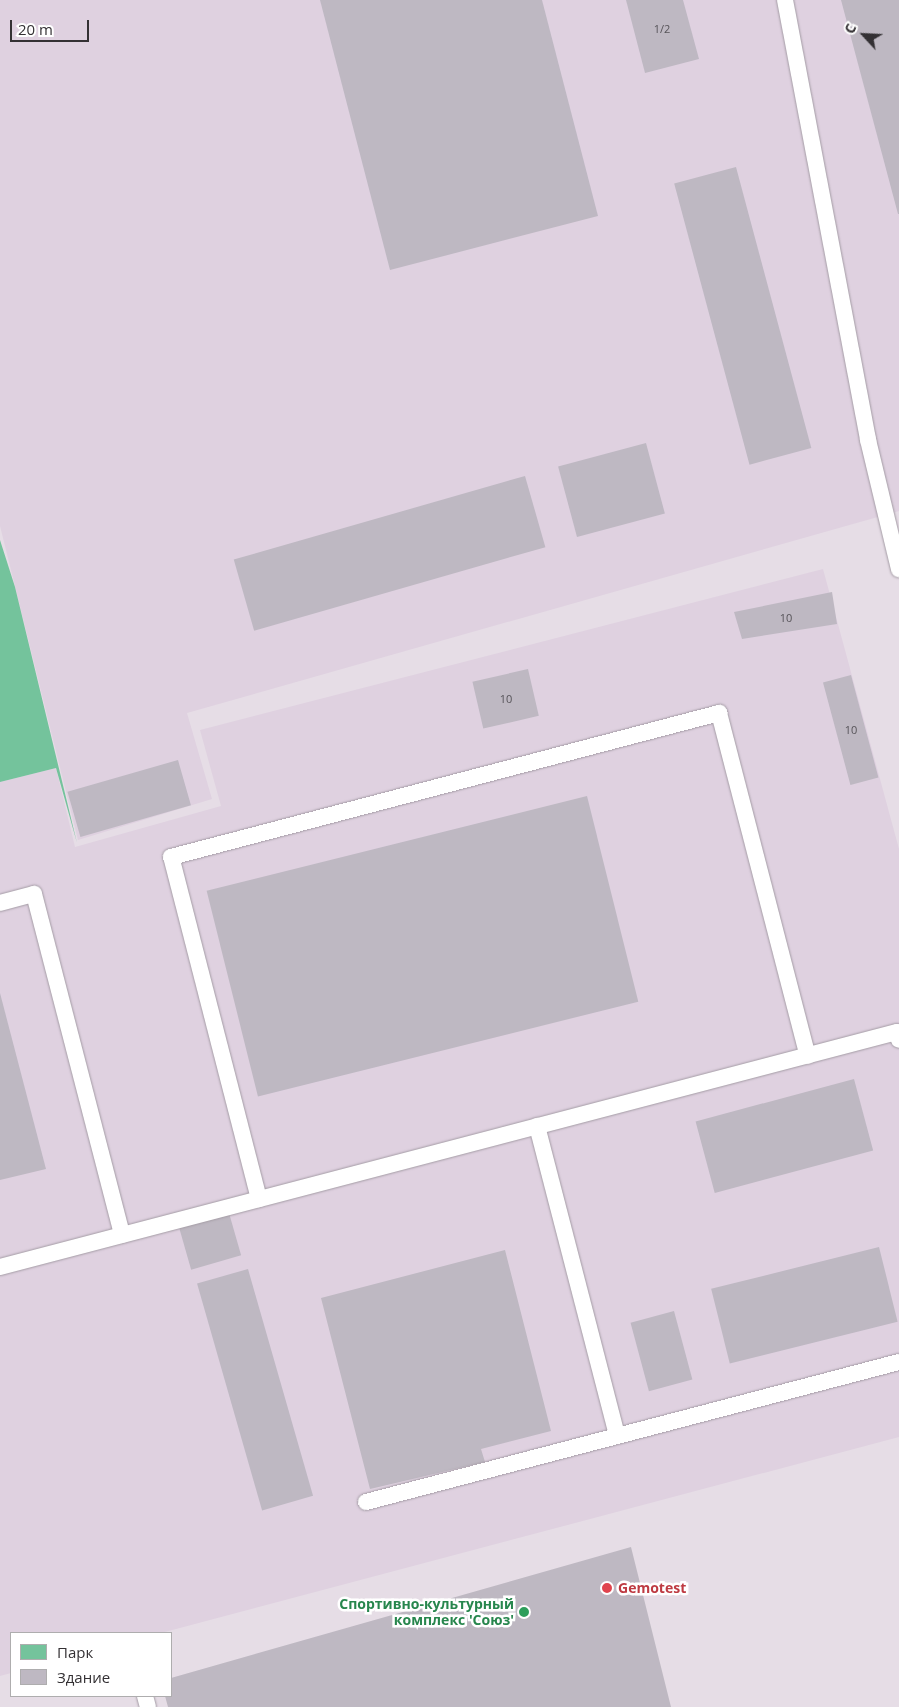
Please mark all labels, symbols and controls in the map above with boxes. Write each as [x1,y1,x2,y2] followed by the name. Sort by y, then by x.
[12,10,91,42] scale bar
[839,10,889,60] north arrow
[18,19,53,39] text: 20 m
[839,20,860,37] text: С
[654,22,670,36] house number: 1/2
[780,611,792,625] house number: 10
[500,692,512,706] house number: 10
[845,723,857,737] house number: 10
[618,1580,686,1596] place label: Gemotest
[600,1581,614,1595] marker: Gemotest
[339,1596,514,1628] place label: Спортивно-культурный комплекс 'Союз'
[518,1606,530,1618] marker: Спортивно-культурный комплекс 'Союз'
[10,1632,172,1697] legend
[57,1642,93,1662] text: Парк
[57,1667,110,1687] text: Здание

